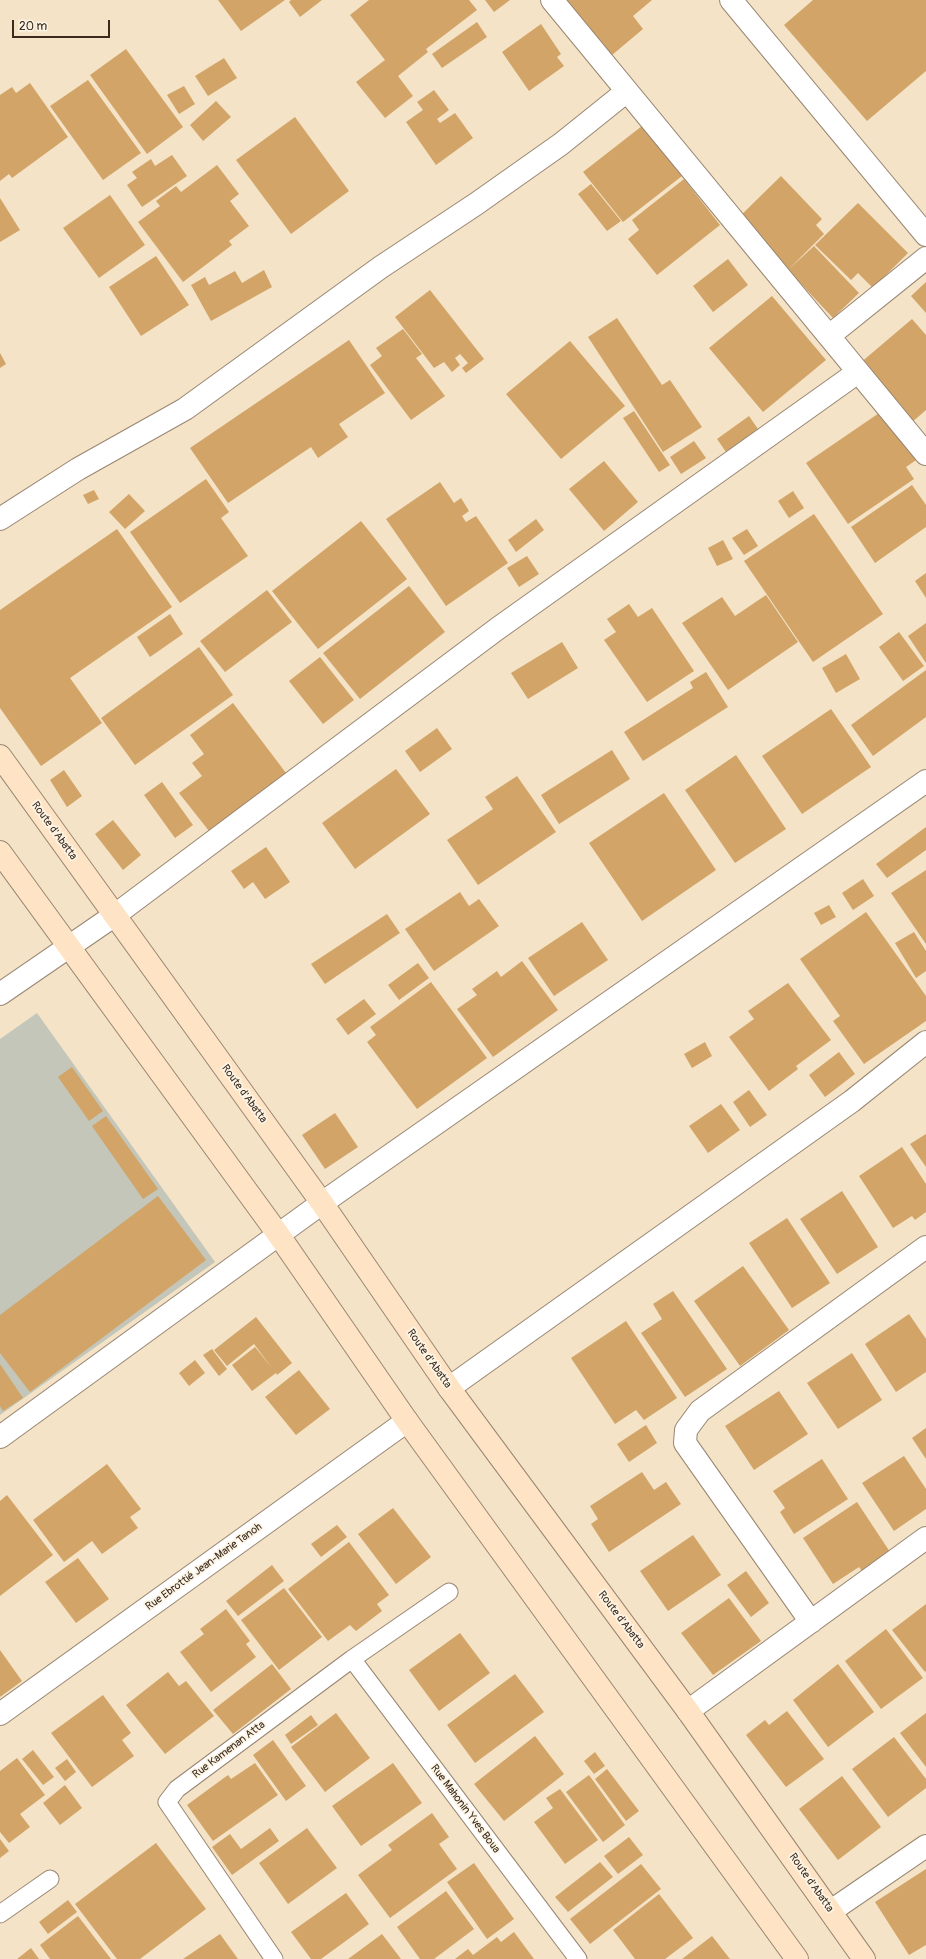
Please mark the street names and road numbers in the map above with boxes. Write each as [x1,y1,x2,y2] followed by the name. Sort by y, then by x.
[28,799,80,863] street label: Route d'Abatta
[218,1062,270,1126] street label: Route d'Abatta
[404,1327,454,1391] street label: Route d'Abatta
[143,1520,265,1614] street label: Rue Ebrottié Jean-Marie Tanoh
[595,1589,647,1651] street label: Route d'Abatta
[190,1718,268,1782] street label: Rue Kamenan Atta
[427,1762,503,1856] street label: Rue Mahonin Yves Boua
[786,1851,836,1915] street label: Route d'Abatta

